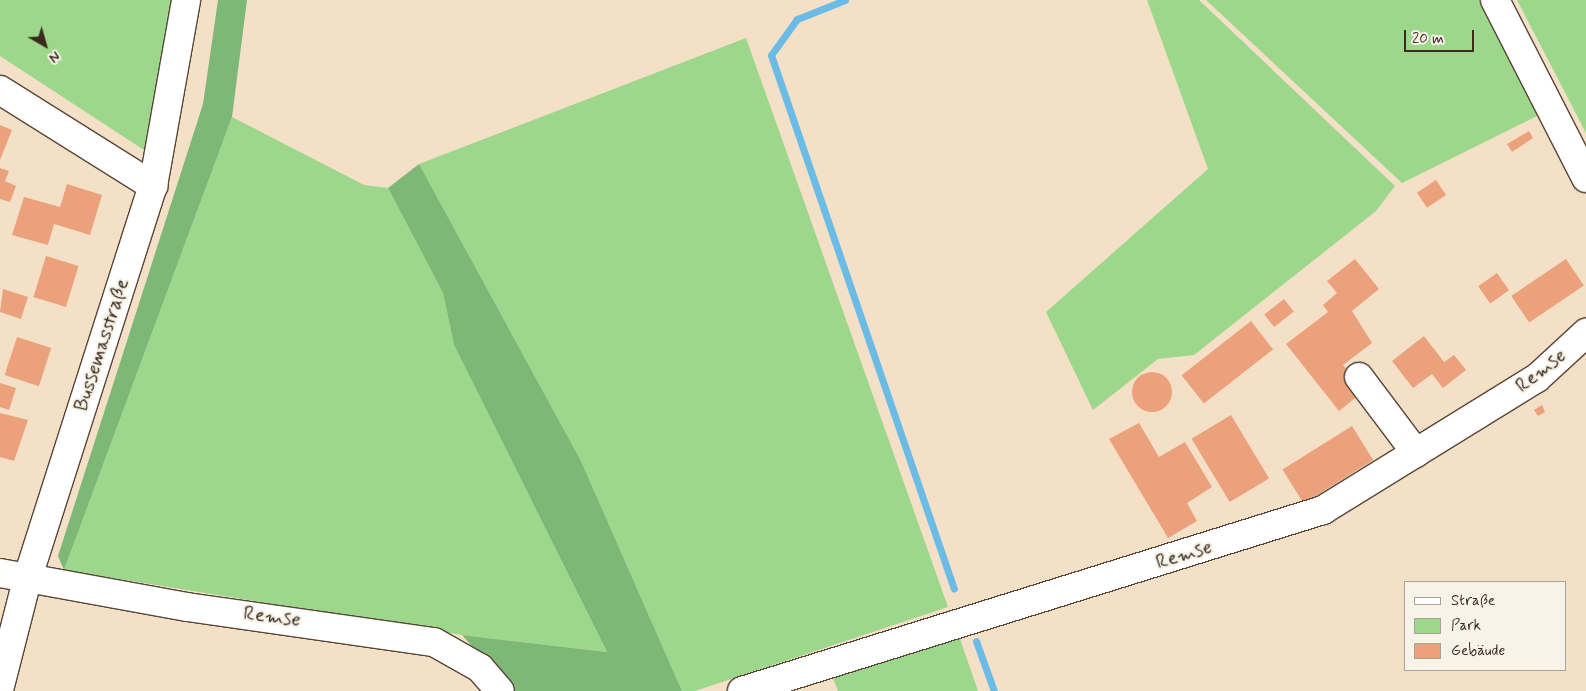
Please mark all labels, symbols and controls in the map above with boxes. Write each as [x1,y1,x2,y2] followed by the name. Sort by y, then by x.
[20,20,70,70] north arrow
[1406,20,1476,52] scale bar
[1412,29,1444,49] text: 20 m
[45,47,63,67] text: N
[69,276,135,414] street label: Bussemasstraße
[1511,344,1571,398] street label: Remse
[1153,535,1215,575] street label: Remse
[1404,581,1566,671] legend
[1451,591,1495,611] text: Straße
[242,602,302,632] street label: Remse
[1451,616,1481,636] text: Park
[1451,641,1505,661] text: Gebäude

